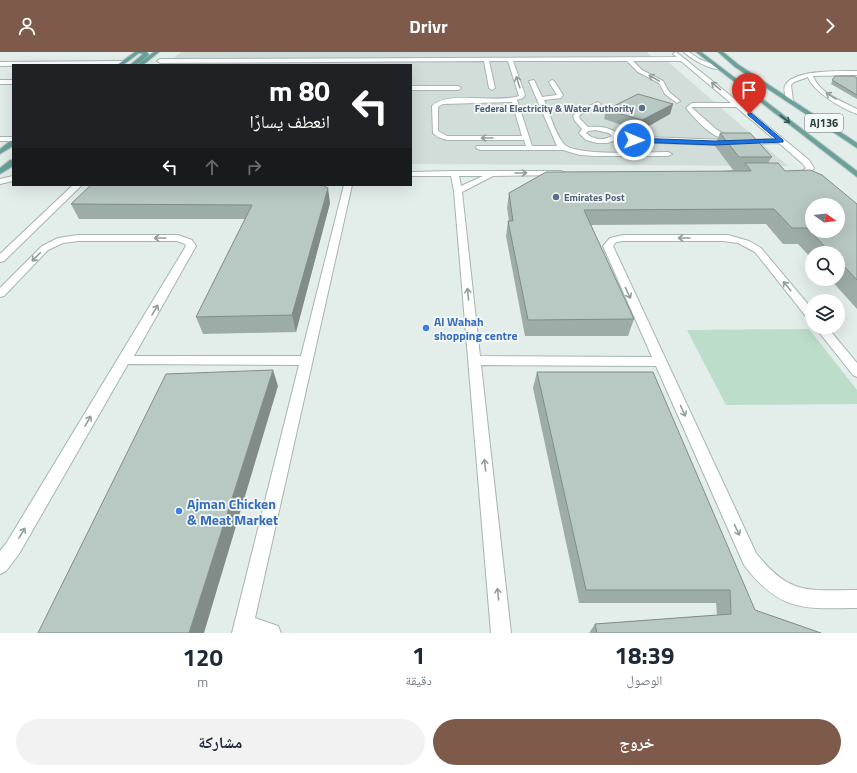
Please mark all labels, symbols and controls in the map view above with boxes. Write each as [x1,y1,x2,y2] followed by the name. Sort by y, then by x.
[409,13,448,40] text: Drivr
[16,15,38,37] icon: person
[819,15,841,37] icon: forward
[269,69,330,112] text: 80 m
[732,73,766,114] pin
[648,74,660,82] one-way arrow
[514,75,521,88] one-way arrow
[738,79,760,101] icon: arrive
[344,80,396,132] icon: left
[711,82,721,91] one-way arrow
[826,92,837,100] one-way arrow
[475,101,634,116] place label: Federal Electricity & Water Authority
[637,103,647,113] marker: Federal Electricity & Water Authority
[249,108,330,135] text: انعطف يسارًا
[805,114,843,132] road number: AJ136
[779,115,790,123] one-way arrow
[613,119,655,161] position arrow
[481,134,494,142] one-way arrow
[159,156,181,178] icon: left
[201,156,223,178] icon: ahead
[243,156,265,178] icon: right
[514,169,527,177] one-way arrow
[564,190,625,205] place label: Emirates Post
[551,192,561,202] marker: Emirates Post
[805,198,845,238] north arrow
[805,198,845,334] map controls
[154,234,167,242] one-way arrow
[678,234,691,242] one-way arrow
[805,246,845,286] button: search
[31,252,41,262] one-way arrow
[783,280,792,291] one-way arrow
[625,287,633,299] one-way arrow
[465,288,472,301] one-way arrow
[805,294,845,334] button: layers
[151,304,159,316] one-way arrow
[434,312,518,345] place label: Al Wahah shopping centre
[421,323,431,333] marker: Al Wahah shopping centre
[679,405,687,417] one-way arrow
[84,415,92,427] one-way arrow
[481,459,489,472] one-way arrow
[187,493,278,530] place label: Ajman Chicken & Meat Market
[174,506,184,516] marker: Ajman Chicken & Meat Market
[734,523,741,535] one-way arrow
[18,527,26,539] one-way arrow
[494,588,501,601] one-way arrow
[412,637,425,673] text: 1
[615,637,674,673] text: 18:39
[183,639,223,675] text: 120
[406,670,432,690] text: دقيقة
[626,670,662,690] text: الوصول
[197,672,208,692] text: m
[16,719,425,765] button: مشاركة
[433,719,841,765] button: خروج

